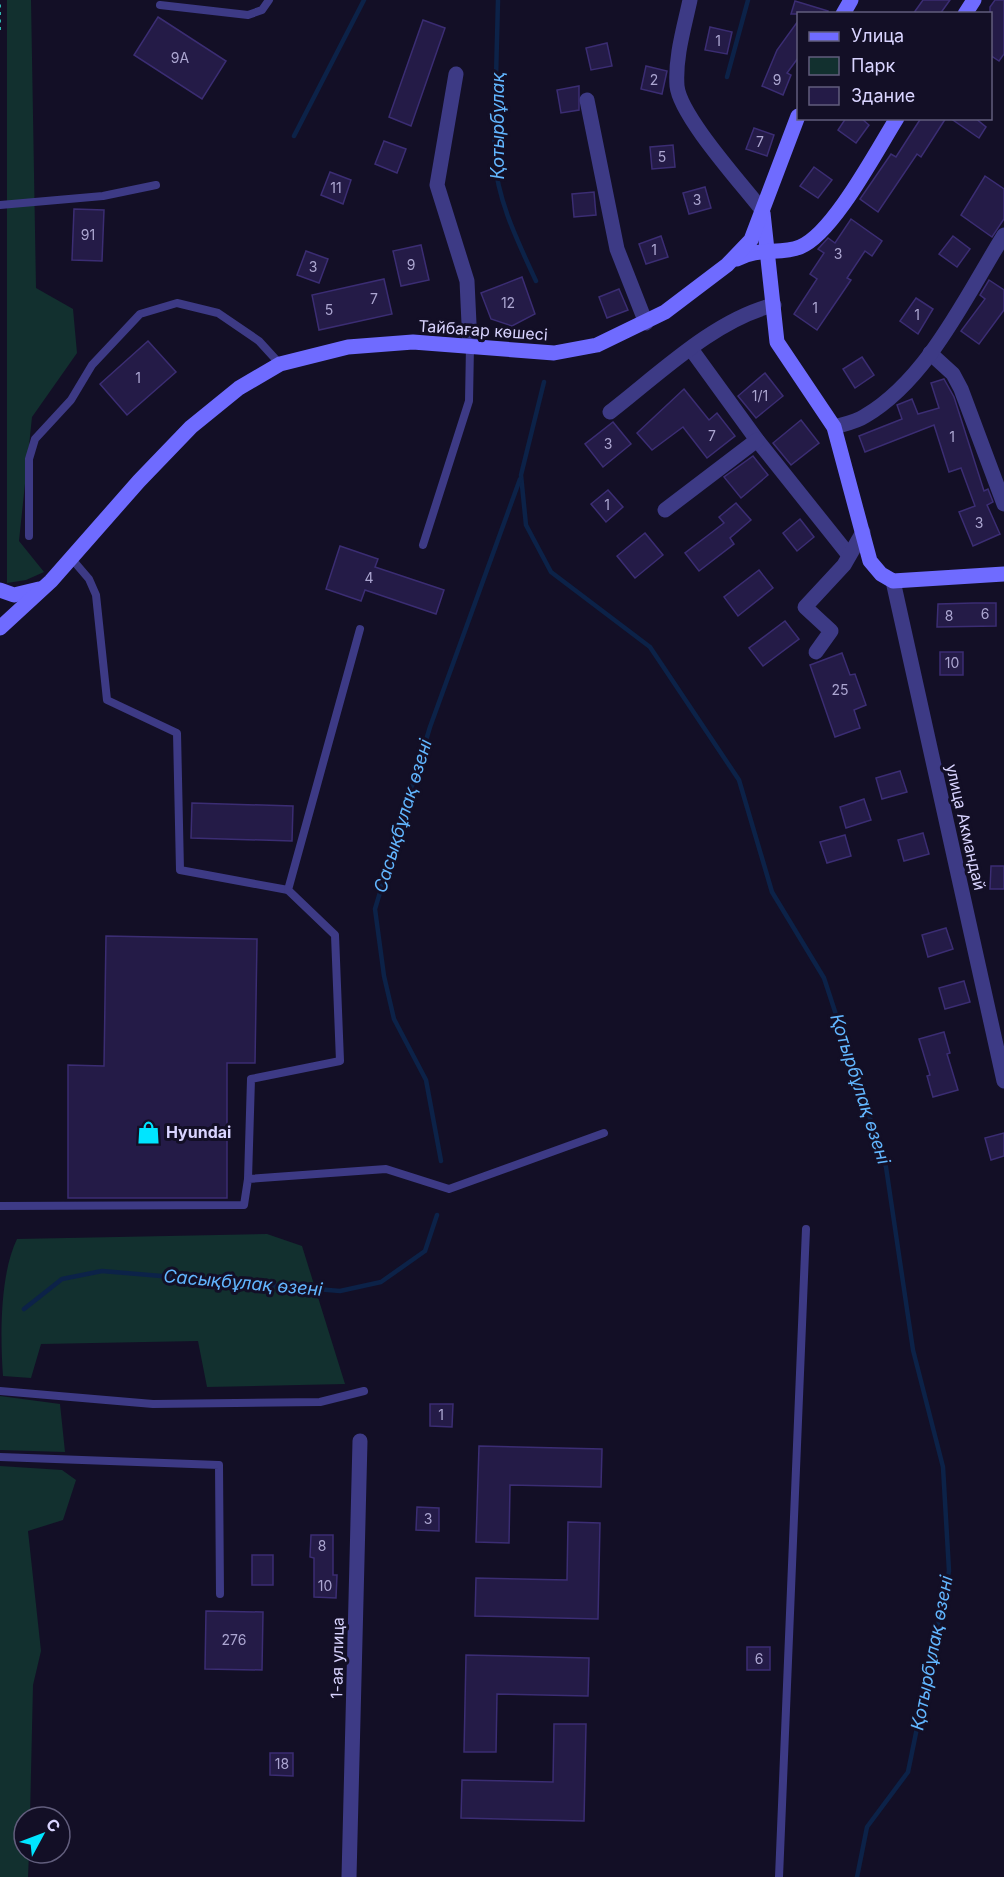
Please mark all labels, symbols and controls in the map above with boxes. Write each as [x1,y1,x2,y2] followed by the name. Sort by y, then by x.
[797,12,992,120] legend
[851,25,904,46] text: Улица
[715,32,721,49] house number: 1
[171,49,190,66] house number: 9А
[851,55,896,76] text: Парк
[650,71,658,88] house number: 2
[773,71,781,88] house number: 9
[487,72,508,180] water label: Қотырбұлақ
[851,85,915,106] text: Здание
[756,133,764,150] house number: 7
[658,148,666,165] house number: 5
[330,179,342,196] house number: 11
[693,191,701,208] house number: 3
[81,226,95,243] house number: 91
[651,241,657,258] house number: 1
[834,245,842,262] house number: 3
[407,256,415,273] house number: 9
[309,258,317,275] house number: 3
[370,290,378,307] house number: 7
[501,294,515,311] house number: 12
[812,299,818,316] house number: 1
[325,301,333,318] house number: 5
[914,306,920,323] house number: 1
[418,315,548,345] street label: Тайбағар көшесі
[135,369,141,386] house number: 1
[752,387,768,404] house number: 1/1
[708,427,716,444] house number: 7
[949,428,955,445] house number: 1
[604,435,612,452] house number: 3
[604,496,610,513] house number: 1
[975,514,983,531] house number: 3
[364,569,374,586] house number: 4
[981,605,989,622] house number: 6
[945,607,953,624] house number: 8
[945,654,959,671] house number: 10
[831,681,849,698] house number: 25
[369,736,436,895] water label: Сасықбұлақ өзені
[942,762,990,892] street label: улица Акмандай
[826,1011,895,1167] water label: Қотырбұлақ өзені
[135,1119,161,1145] shop icon: Hyundai
[166,1122,231,1142] place label: Hyundai
[163,1265,324,1300] water label: Сасықбұлақ өзені
[438,1406,444,1423] house number: 1
[424,1510,432,1527] house number: 3
[318,1537,326,1554] house number: 8
[906,1573,957,1732] water label: Қотырбұлақ өзені
[318,1577,332,1594] house number: 10
[326,1617,348,1699] street label: 1-ая улица
[222,1631,246,1648] house number: 276
[755,1650,763,1667] house number: 6
[275,1755,289,1772] house number: 18
[12,1805,72,1865] north arrow
[42,1814,65,1836] text: С

